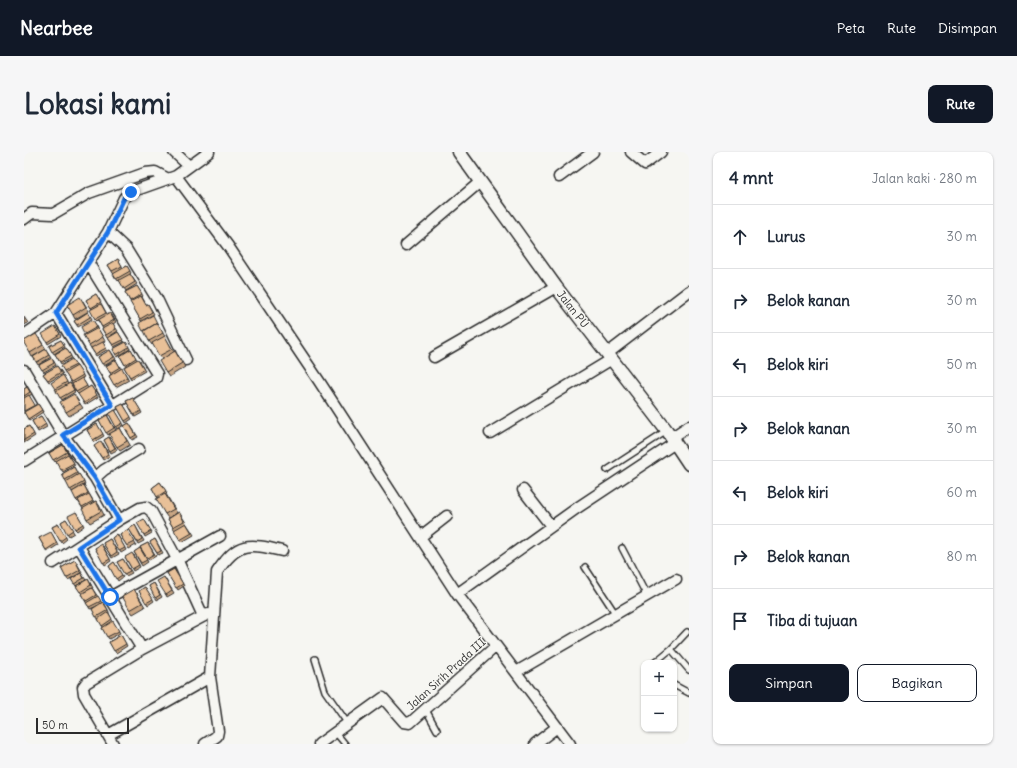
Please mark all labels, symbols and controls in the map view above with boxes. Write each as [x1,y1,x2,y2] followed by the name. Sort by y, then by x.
[20,16,93,40] text: Nearbee
[837,19,865,37] text: Peta
[887,19,916,37] text: Rute
[938,19,997,37] text: Disimpan
[928,85,993,123] button: Rute
[24,86,171,122] text: Lokasi kami
[729,167,773,189] text: 4 mnt
[872,170,977,187] text: Jalan kaki · 280 m
[122,183,140,201] route end
[729,226,751,248] icon: ahead
[767,227,805,246] text: Lurus
[947,228,977,245] text: 30 m
[554,287,592,331] street label: Jalan PU
[729,290,751,312] icon: right
[767,291,850,310] text: Belok kanan
[947,292,977,309] text: 30 m
[729,354,751,376] icon: left
[767,355,828,374] text: Belok kiri
[946,356,977,373] text: 50 m
[729,418,751,440] icon: right
[767,419,850,438] text: Belok kanan
[947,420,977,437] text: 30 m
[729,482,751,504] icon: left
[767,483,828,502] text: Belok kiri
[946,484,977,501] text: 60 m
[729,546,751,568] icon: right
[767,547,850,566] text: Belok kanan
[946,548,977,565] text: 80 m
[101,588,119,606] route start
[729,610,751,632] icon: arrive
[767,611,857,630] text: Tiba di tujuan
[404,635,488,713] street label: Jalan Sirih Prada III
[641,660,677,732] map controls
[641,660,677,696] button: +
[729,664,849,702] button: Simpan
[857,664,977,702] button: Bagikan
[641,696,677,732] button: −
[36,716,129,735] scale bar
[42,718,68,732] text: 50 m

